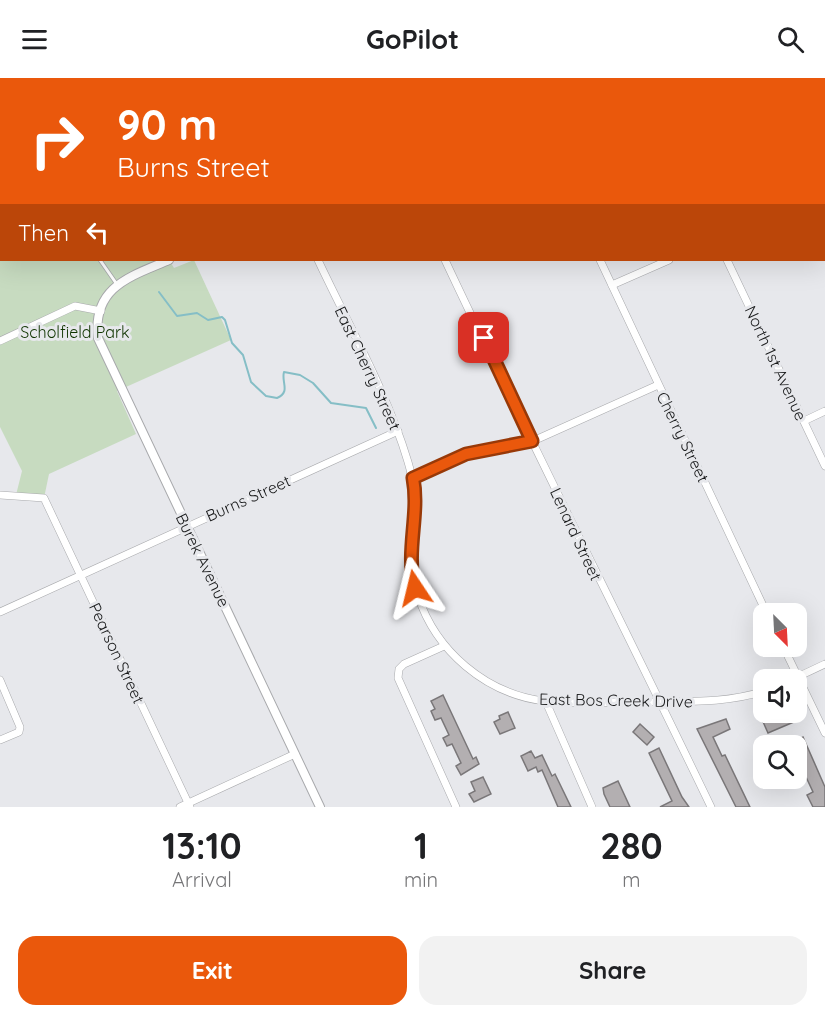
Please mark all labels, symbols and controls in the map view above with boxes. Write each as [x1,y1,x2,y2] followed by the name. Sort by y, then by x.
[366,22,459,56] text: GoPilot
[18,23,51,56] icon: menu
[774,23,807,56] icon: search
[117,98,217,151] text: 90 m
[18,102,96,180] icon: right
[117,150,270,184] text: Burns Street
[81,216,114,249] icon: left
[18,219,69,247] text: Then
[741,302,811,424] street label: North 1st Avenue
[331,303,405,433] street label: East Cherry Street
[458,312,509,363] pin
[467,321,500,354] icon: arrive
[20,322,130,342] park label: Scholfield Park
[653,389,713,485] street label: Cherry Street
[203,470,293,526] street label: Burns Street
[546,484,606,584] street label: Lenard Street
[172,510,234,610] street label: Burek Avenue
[383,556,447,620] position arrow
[85,599,149,707] street label: Pearson Street
[753,603,807,657] north arrow
[753,603,807,789] map controls
[753,669,807,723] button: sound
[539,689,693,711] street label: East Bos Creek Drive
[753,735,807,789] button: search
[162,823,242,868] text: 13:10
[414,823,428,868] text: 1
[600,823,663,868] text: 280
[172,867,232,892] text: Arrival
[404,867,438,892] text: min
[622,867,641,892] text: m
[18,936,407,1005] button: Exit
[419,936,807,1005] button: Share

